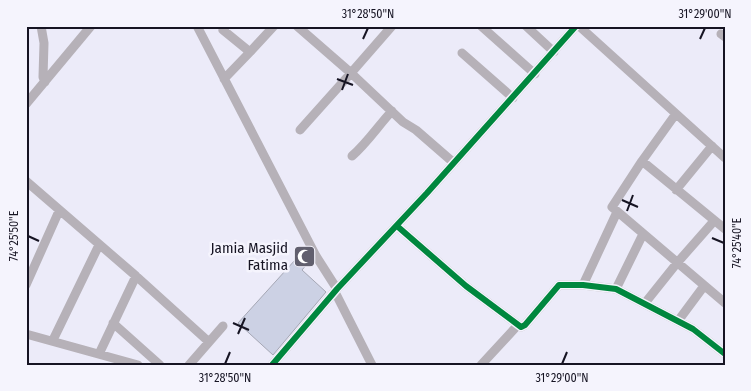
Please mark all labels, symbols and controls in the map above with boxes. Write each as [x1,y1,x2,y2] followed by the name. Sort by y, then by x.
[342,7,394,21] text: 31°28'50"N
[679,7,731,21] text: 31°29'00"N
[7,210,21,261] text: 74°25'50"E
[730,217,744,268] text: 74°25'40"E
[210,239,288,274] place label: Jamia Masjid Fatima
[292,245,316,269] mosque icon: Jamia Masjid Fatima
[199,371,251,385] text: 31°28'50"N
[536,371,588,385] text: 31°29'00"N

